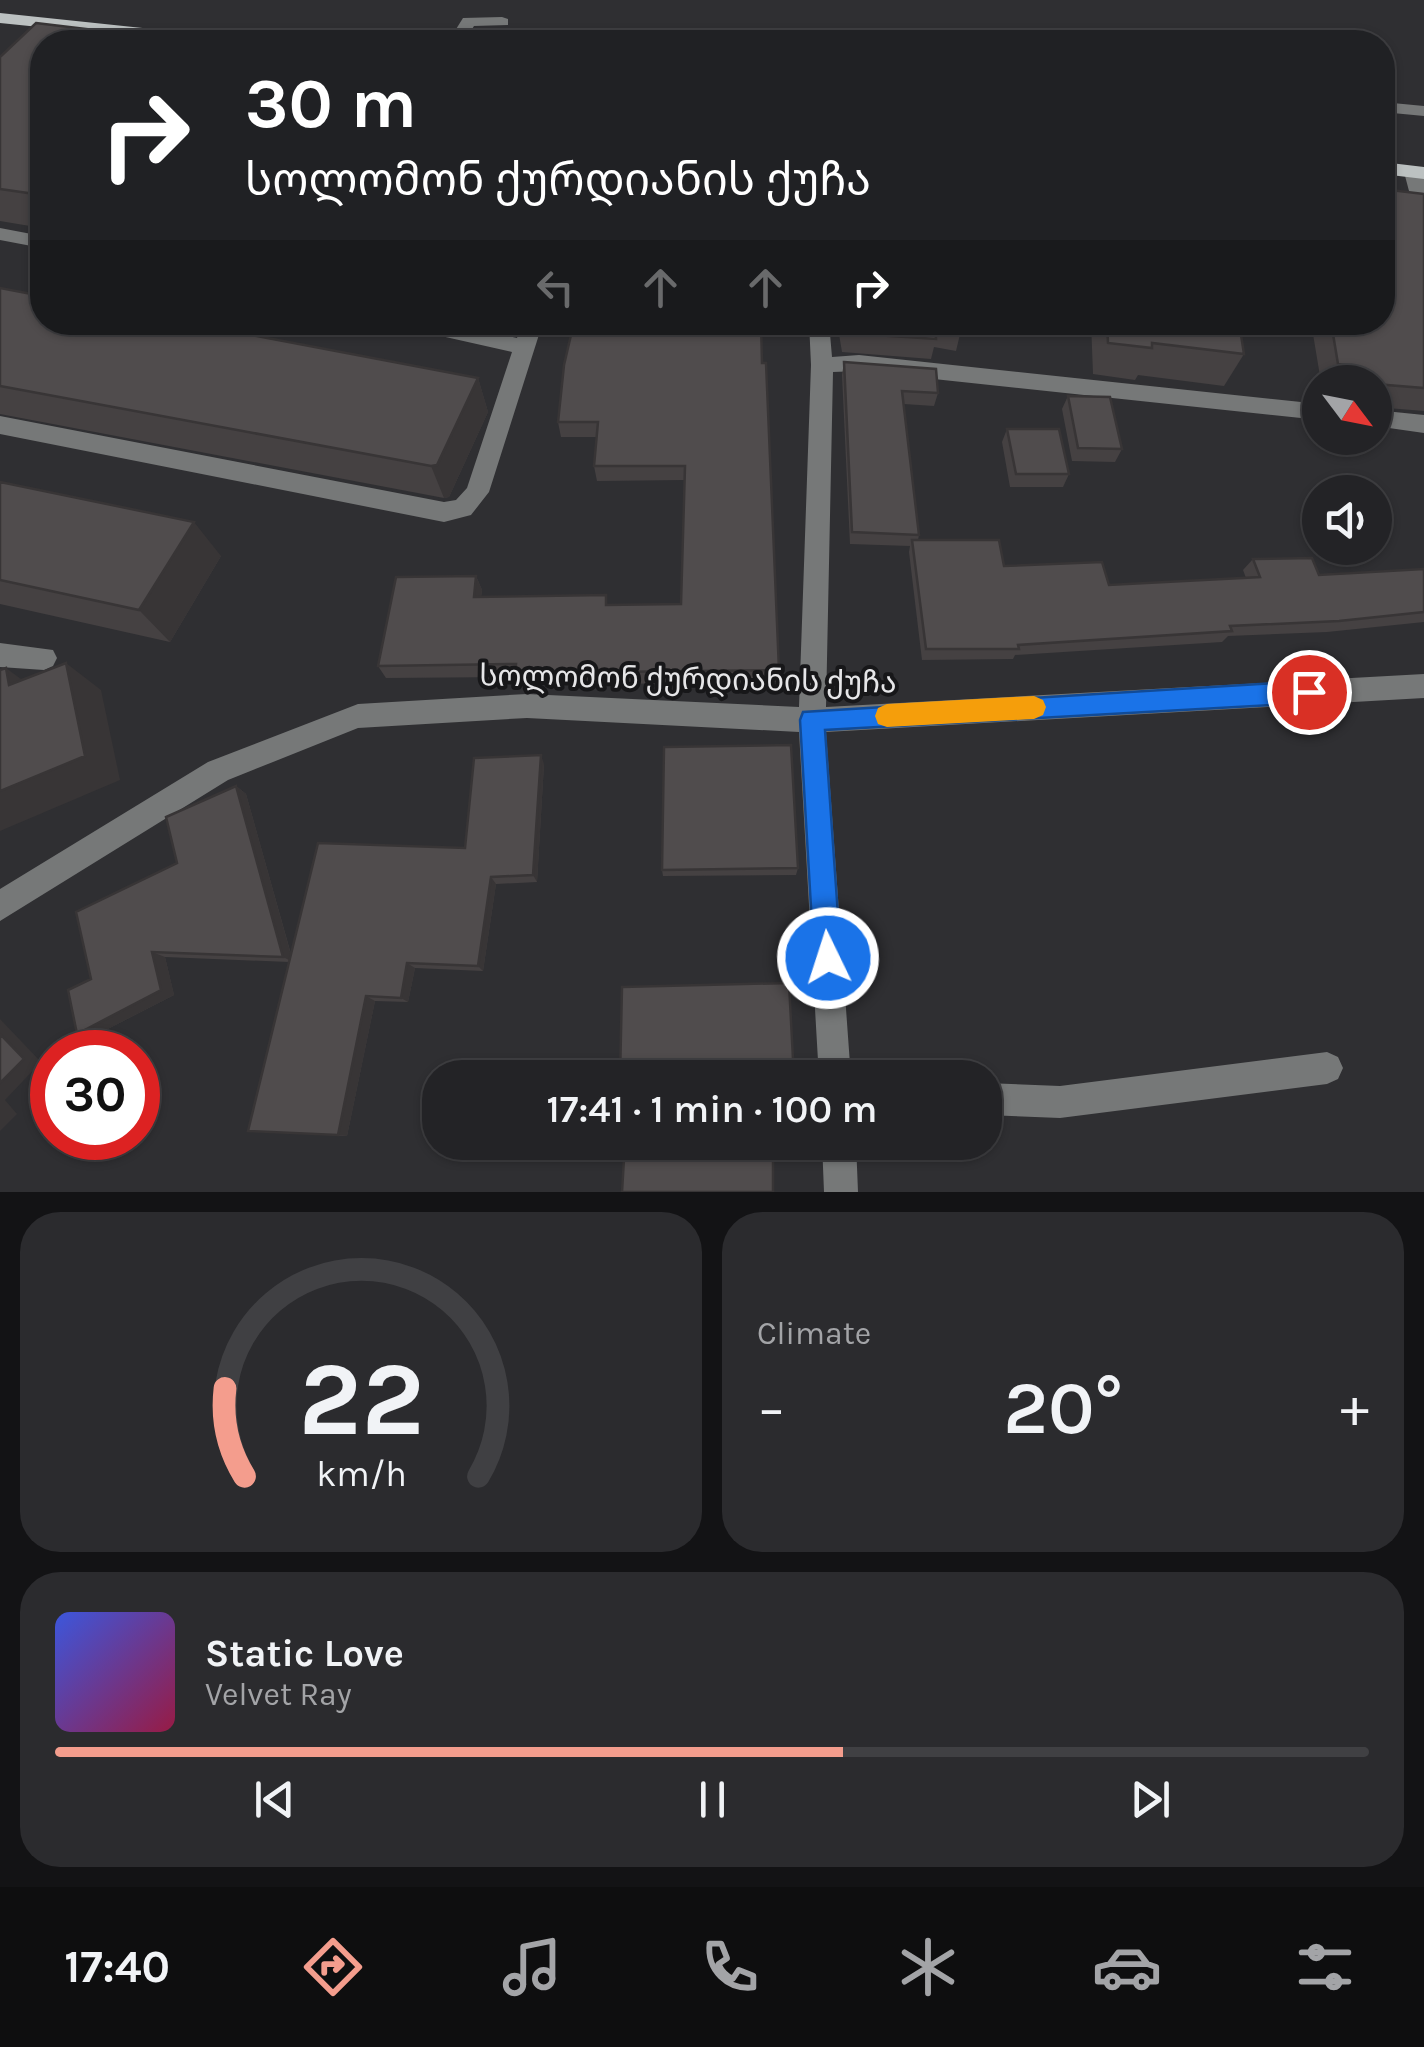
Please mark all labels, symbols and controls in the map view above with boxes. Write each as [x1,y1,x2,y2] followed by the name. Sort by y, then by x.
[245,63,417,145] text: 30 m
[80,70,210,200] icon: right
[245,154,871,206] text: სოლომონ ქურდიანის ქუჩა
[528,260,583,315] icon: left
[633,260,688,315] icon: ahead
[738,260,793,315] icon: ahead
[843,260,898,315] icon: right
[1302,365,1392,455] north arrow
[1302,365,1392,565] map controls
[1302,475,1392,565] button: sound
[1267,650,1352,735] pin
[479,657,897,701] street label: სოლომონ ქურდიანის ქუჩა
[1282,665,1337,720] icon: arrive
[776,906,880,1010] position arrow
[30,1030,160,1160] speed limit sign: 30
[547,1087,877,1132] text: 17:41 · 1 min · 100 m
[757,1315,871,1352] text: Climate
[298,1339,424,1460] text: 22
[1003,1364,1123,1452] text: 20°
[757,1376,786,1440] text: −
[1340,1376,1369,1440] text: +
[316,1453,406,1495] text: km/h
[205,1631,404,1676] text: Static Love
[205,1676,352,1713] text: Velvet Ray
[247,1772,302,1827] icon: previous
[685,1772,740,1827] icon: pause
[1123,1772,1178,1827] icon: next
[298,1932,368,2002] icon: directions
[497,1932,567,2002] icon: music
[695,1932,765,2002] icon: phone
[893,1932,963,2002] icon: climate
[1092,1932,1162,2002] icon: car
[1290,1932,1360,2002] icon: filters
[64,1941,170,1993] text: 17:40

